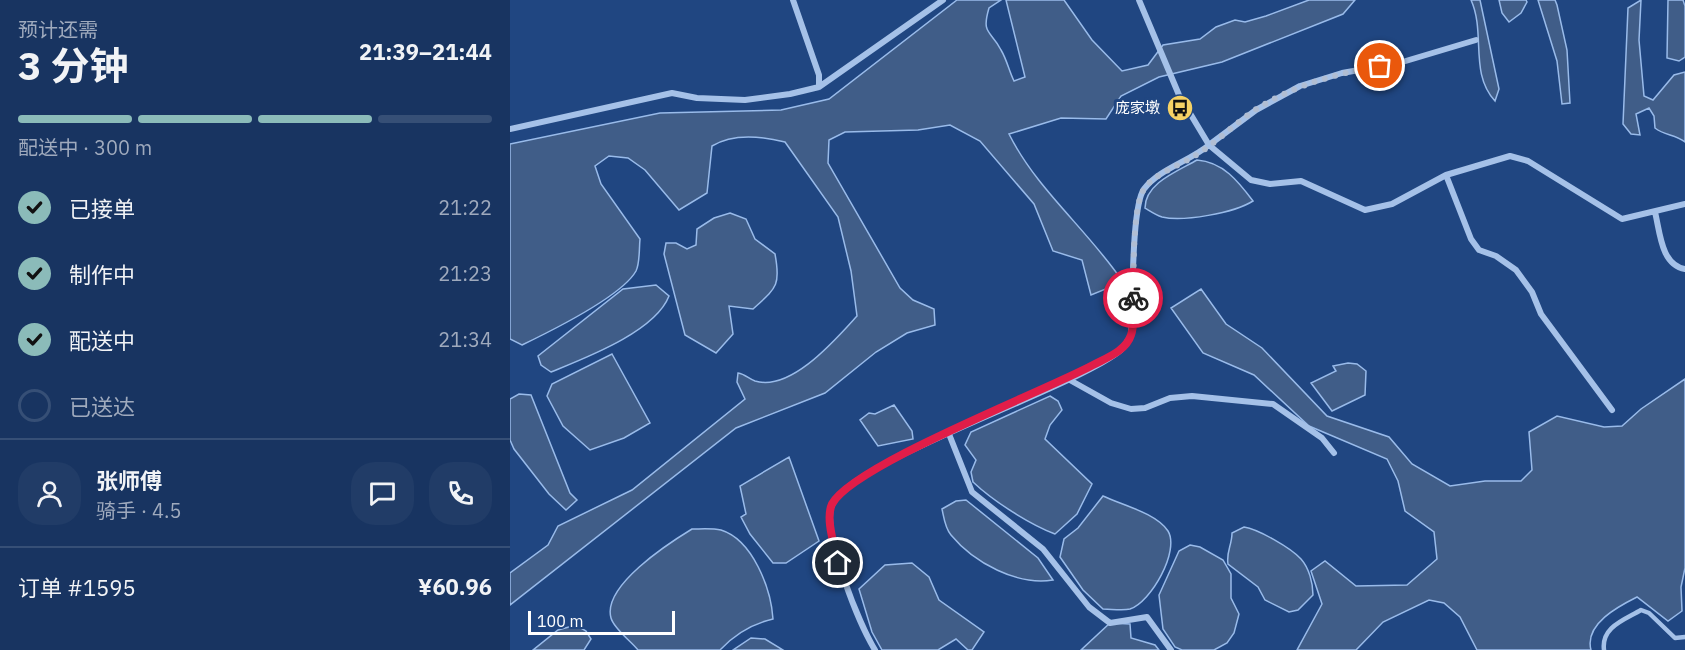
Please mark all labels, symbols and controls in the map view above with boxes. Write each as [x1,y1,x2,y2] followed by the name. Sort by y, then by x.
[18,16,98,43] text: 预计还需
[359,37,492,66] text: 21:39–21:44
[18,40,129,91] text: 3 分钟
[1354,40,1405,91] pin
[1363,49,1396,82] icon: bag
[1165,93,1195,123] bus stop icon: 庞家墩
[1115,98,1160,117] place label: 庞家墩
[18,134,152,161] text: 配送中 · 300 m
[18,191,51,224] icon: check
[69,194,135,223] text: 已接单
[438,194,492,221] text: 21:22
[18,257,51,290] icon: check
[69,260,135,289] text: 制作中
[438,260,492,287] text: 21:23
[1103,268,1163,328] courier
[1117,282,1150,315] icon: bike
[18,323,51,356] icon: check
[69,326,135,355] text: 配送中
[438,326,492,353] text: 21:34
[69,392,135,421] text: 已送达
[18,462,81,525] button: person
[351,462,414,525] button: chat
[429,462,492,525] button: phone
[96,466,162,495] text: 张师傅
[96,497,181,524] text: 骑手 · 4.5
[812,537,863,588] pin
[821,546,854,579] icon: home
[418,572,492,601] text: ¥60.96
[18,573,136,602] text: 订单 #1595
[528,608,675,636] scale bar
[537,611,584,631] text: 100 m

